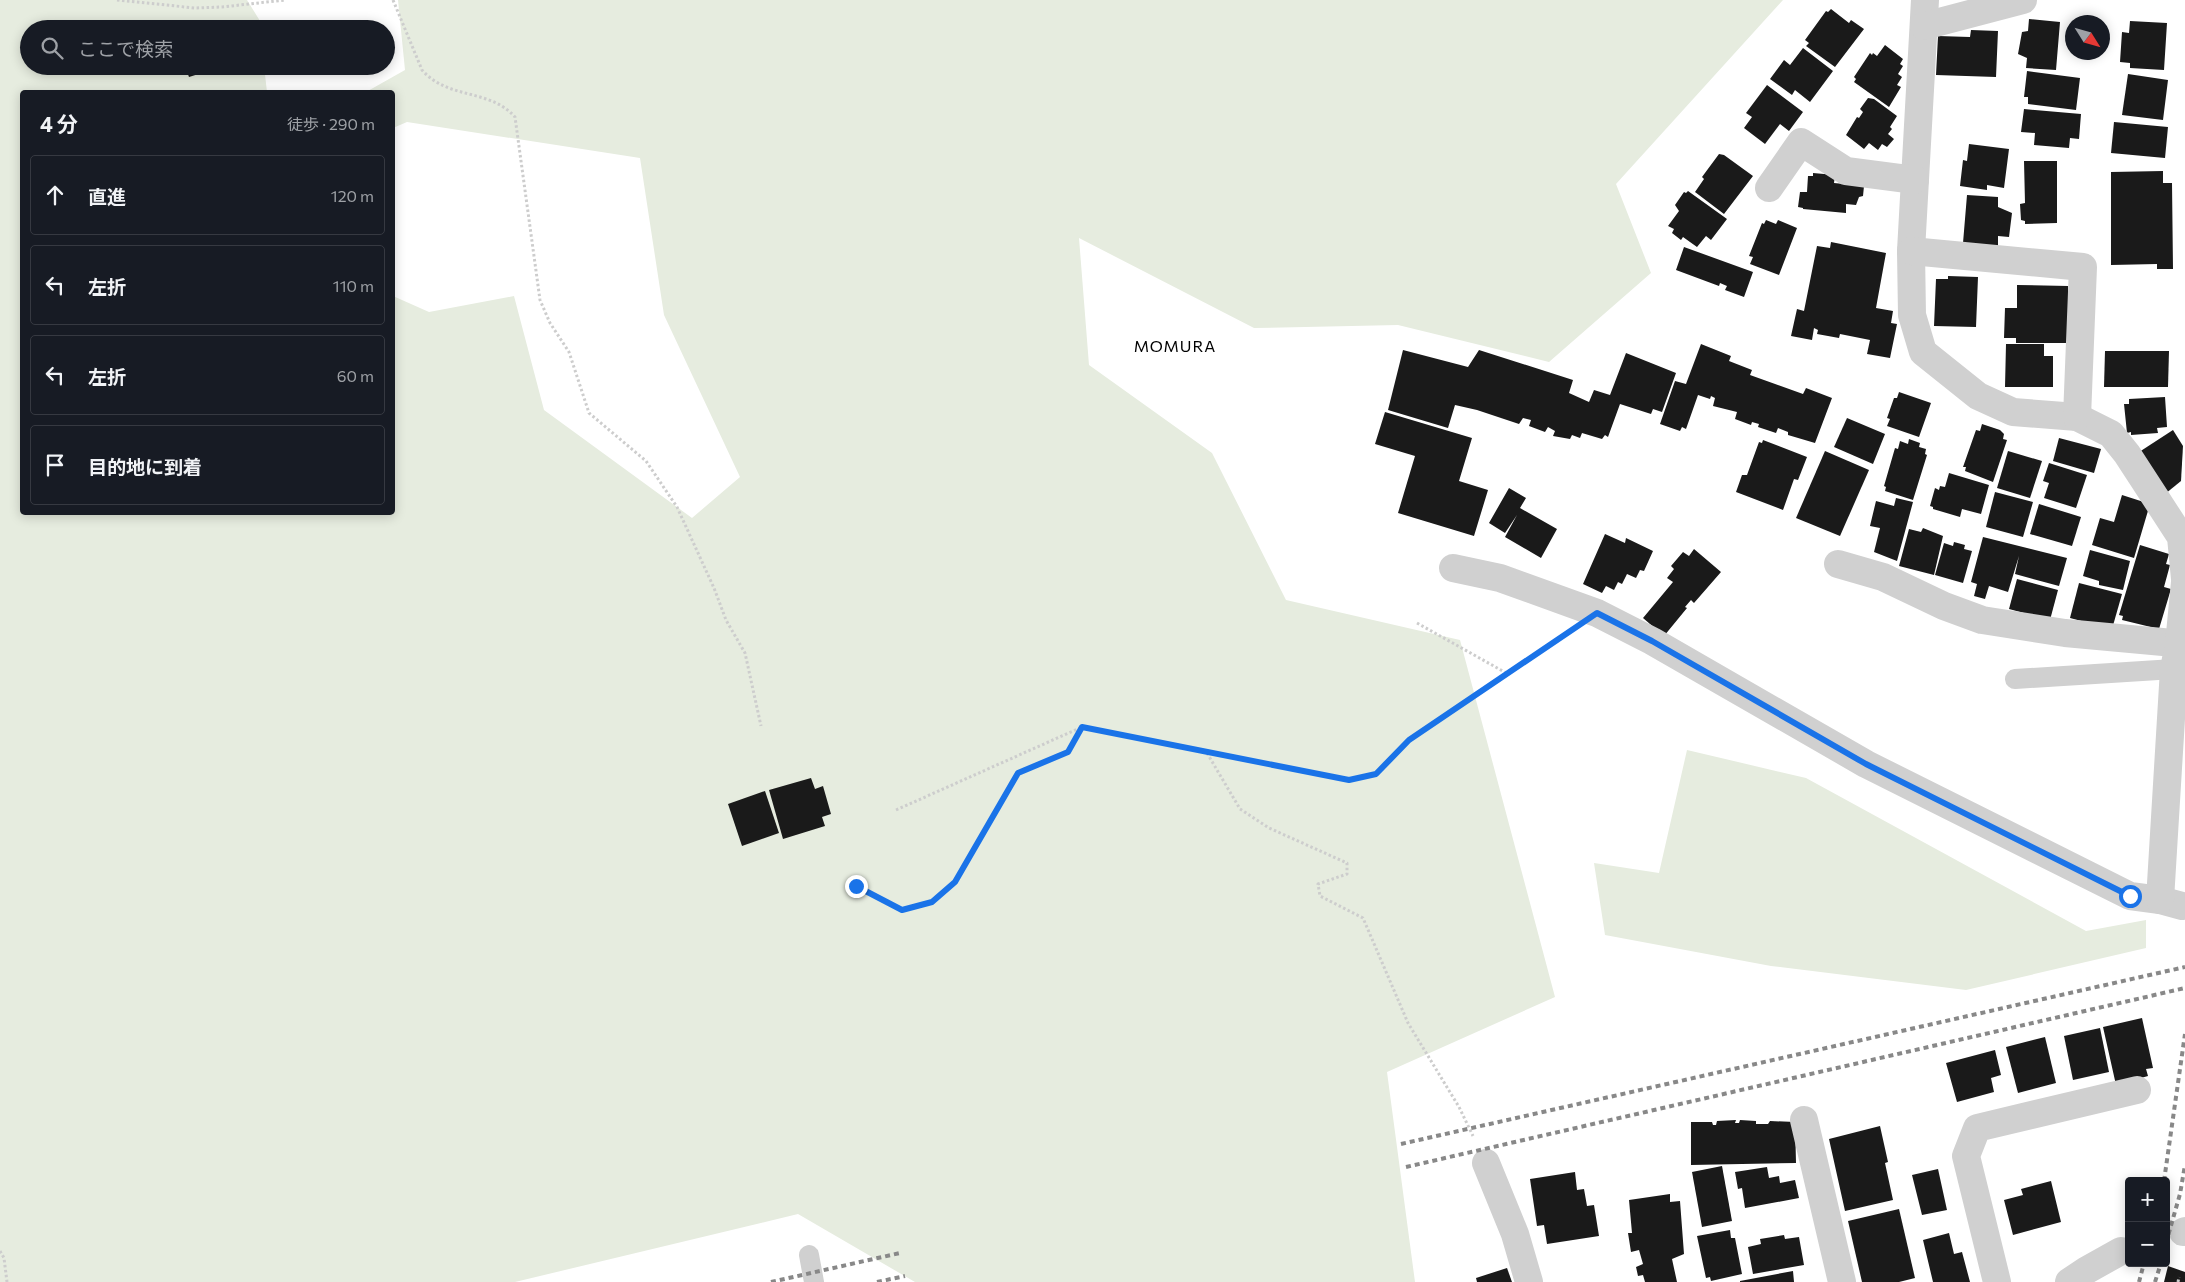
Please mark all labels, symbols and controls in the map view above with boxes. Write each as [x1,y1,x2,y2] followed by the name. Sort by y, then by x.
[2065,15,2110,60] north arrow
[20,20,395,75] search box
[38,34,66,62] icon: search
[78,37,173,60] text: ここで検索
[40,111,78,136] text: 4 分
[287,114,375,133] text: 徒歩 · 290 m
[41,181,69,209] icon: ahead
[88,185,126,208] text: 直進
[331,186,374,205] text: 120 m
[41,271,69,299] icon: left
[88,275,126,298] text: 左折
[333,276,374,295] text: 110 m
[1134,336,1216,355] district label: MOMURA
[41,361,69,389] icon: left
[88,365,126,388] text: 左折
[337,366,374,385] text: 60 m
[41,451,69,479] icon: arrive
[88,455,202,478] text: 目的地に到着
[845,875,868,898] route end
[2119,885,2142,908] route start
[2125,1177,2170,1267] map controls
[2125,1177,2170,1222] button: +
[2125,1222,2170,1267] button: −

